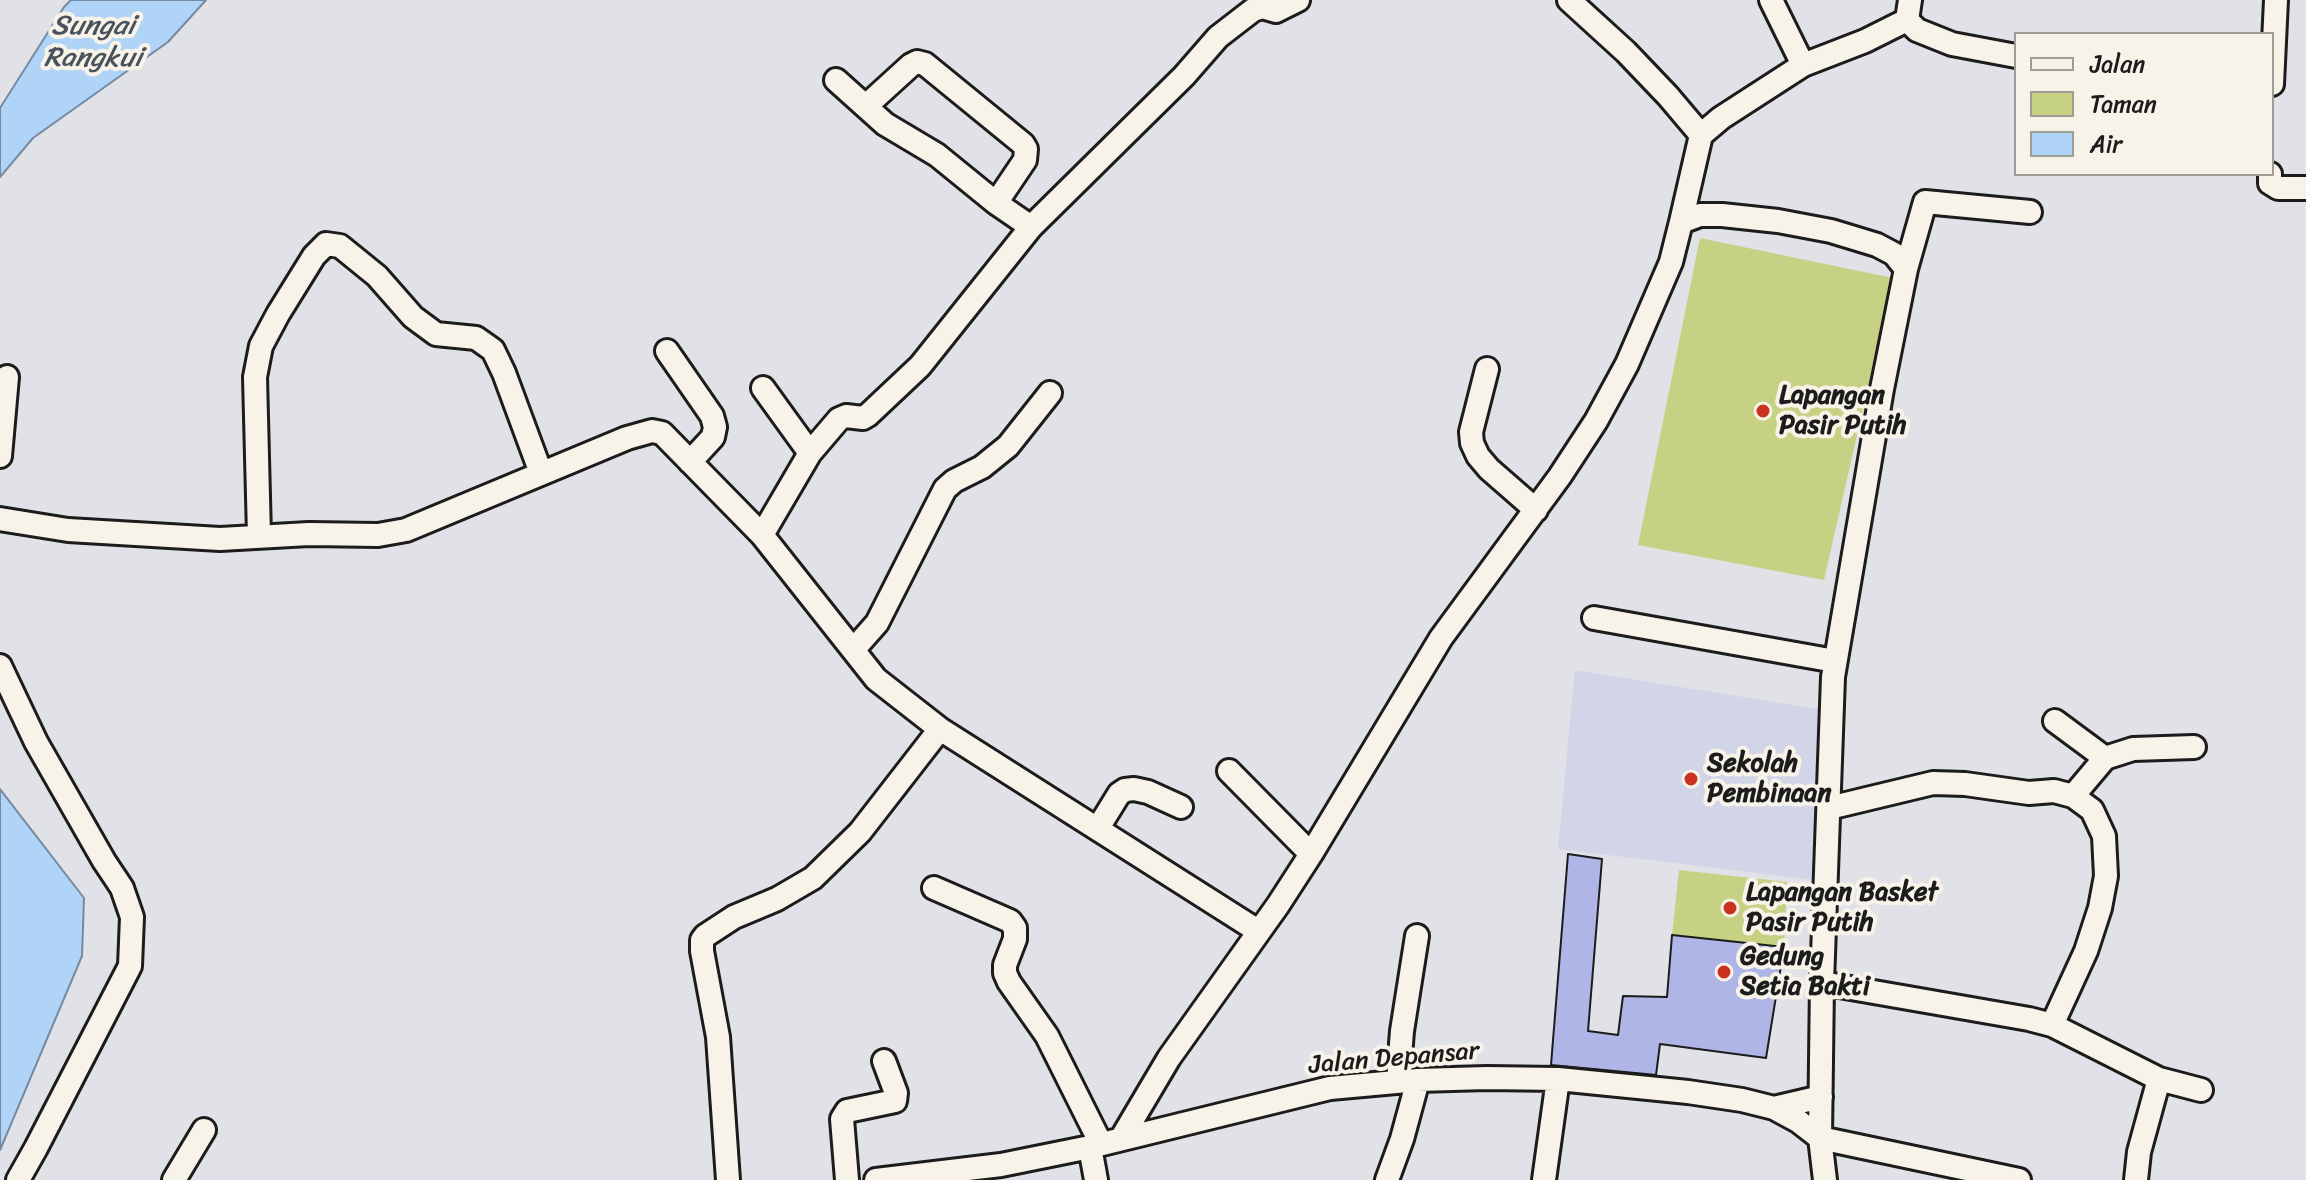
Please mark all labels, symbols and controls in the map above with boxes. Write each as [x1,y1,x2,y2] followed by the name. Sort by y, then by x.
[44,10,142,76] water label: Sungai Rangkui
[2014,32,2274,176] legend
[2090,43,2145,85] text: Jalan
[2090,83,2157,125] text: Taman
[2090,123,2122,165] text: Air
[1779,380,1906,442] place label: Lapangan Pasir Putih
[1754,402,1772,420] marker: Lapangan Pasir Putih
[1707,748,1831,810] place label: Sekolah Pembinaan
[1682,770,1700,788] marker: Sekolah Pembinaan
[1746,877,1938,938] place label: Lapangan Basket Pasir Putih
[1721,899,1739,917] marker: Lapangan Basket Pasir Putih
[1740,941,1870,1002] place label: Gedung Setia Bakti
[1715,963,1733,981] marker: Gedung Setia Bakti
[1308,1036,1480,1082] street label: Jalan Depansar

